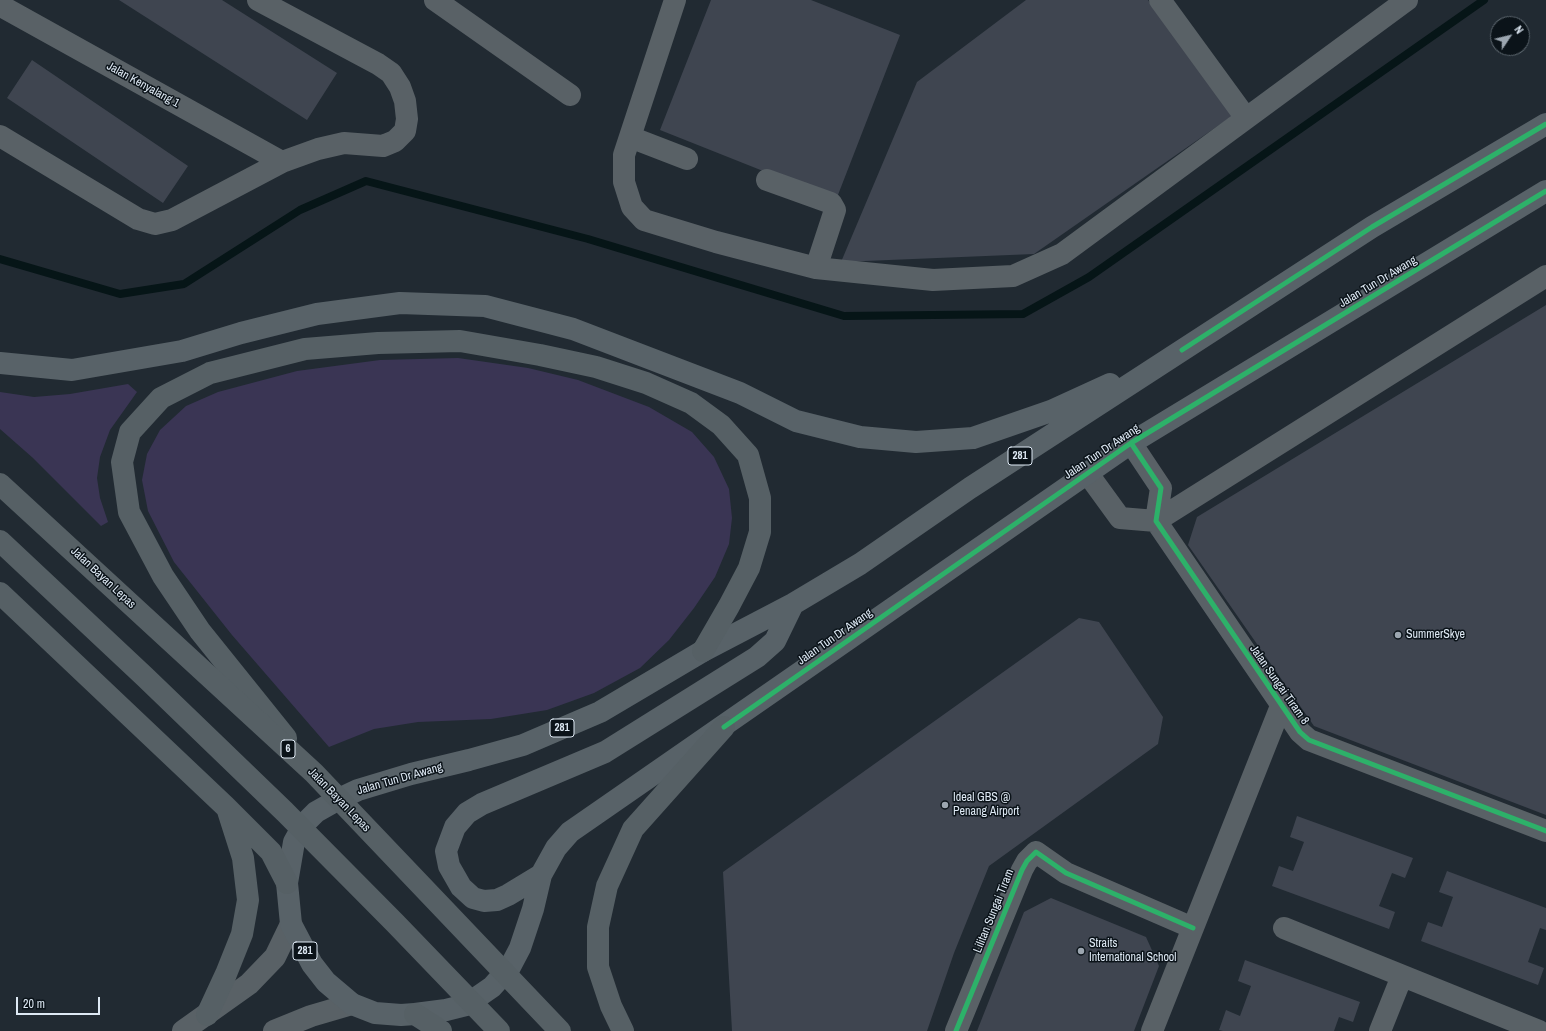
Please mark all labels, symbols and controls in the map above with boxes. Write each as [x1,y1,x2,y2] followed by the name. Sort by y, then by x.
[1490,16,1530,56] north arrow
[1511,23,1527,36] text: N
[104,59,182,111] street label: Jalan Kenyalang 1
[1337,253,1419,311] street label: Jalan Tun Dr Awang
[1061,421,1143,483] street label: Jalan Tun Dr Awang
[1008,447,1032,465] road number: 281
[67,544,139,612] street label: Jalan Bayan Lepas
[795,606,875,668] street label: Jalan Tun Dr Awang
[1406,628,1465,642] place label: SummerSkye
[1393,630,1403,640] marker: SummerSkye
[1246,642,1312,728] street label: Jalan Sungai Tiram 8
[550,719,574,737] road number: 281
[281,740,295,758] road number: 6
[356,760,444,798] street label: Jalan Tun Dr Awang
[305,765,373,835] street label: Jalan Bayan Lepas
[953,791,1019,819] place label: Ideal GBS @ Penang Airport
[940,800,950,810] marker: Ideal GBS @ Penang Airport
[971,867,1017,955] street label: Lilitan Sungai Tiram
[1089,937,1177,965] place label: Straits International School
[293,942,317,960] road number: 281
[1076,946,1086,956] marker: Straits International School
[18,989,102,1015] scale bar
[23,996,45,1012] text: 20 m

